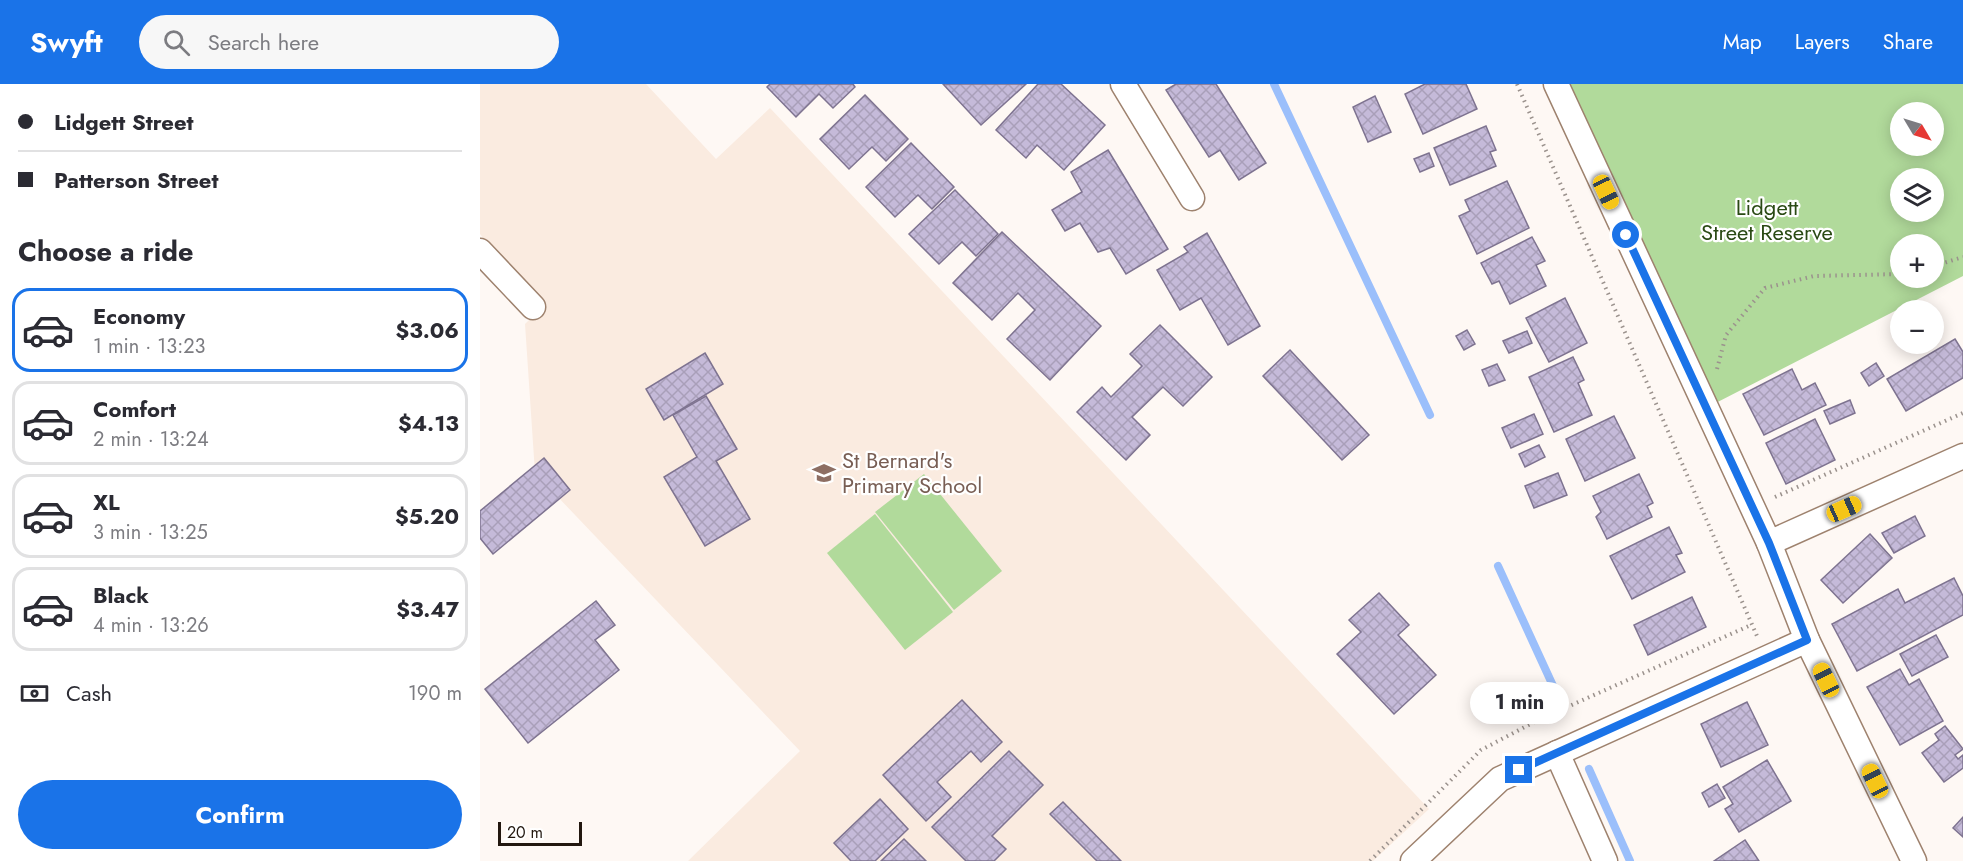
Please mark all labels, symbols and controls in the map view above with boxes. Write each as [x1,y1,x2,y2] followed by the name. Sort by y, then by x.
[139,15,559,69] search box
[30,22,103,63] text: Swyft
[160,26,193,59] icon: search
[208,26,319,58] text: Search here
[1723,27,1762,57] text: Map
[1795,27,1850,57] text: Layers
[1883,27,1933,57] text: Share
[1890,102,1944,156] north arrow
[1890,102,1944,354] map controls
[54,106,194,138] text: Lidgett Street
[54,164,218,196] text: Patterson Street
[1890,168,1944,222] button: layers
[1590,172,1622,212] car
[1701,191,1833,248] park label: Lidgett Street Reserve
[1612,221,1639,248] route start
[18,232,193,271] text: Choose a ride
[1890,234,1944,288] button: +
[93,300,185,332] text: Economy
[1890,300,1944,354] button: −
[21,303,75,357] icon: car
[396,314,459,346] text: $3.06
[93,332,206,361] text: 1 min · 13:23
[93,393,176,425] text: Comfort
[21,396,75,450] icon: car
[398,407,459,439] text: $4.13
[93,425,209,454] text: 2 min · 13:24
[842,444,982,501] place label: St Bernard's Primary School
[811,460,837,486] school or university icon: St Bernard's Primary School
[93,486,120,518] text: XL
[21,489,75,543] icon: car
[1824,493,1864,525] car
[395,500,459,532] text: $5.20
[93,518,208,547] text: 3 min · 13:25
[93,579,149,611] text: Black
[21,582,75,636] icon: car
[396,593,459,625] text: $3.47
[93,611,209,640] text: 4 min · 13:26
[1810,660,1842,700] car
[18,677,51,710] icon: cash
[66,677,112,709] text: Cash
[408,679,462,708] text: 190 m
[1470,683,1568,725] callout: 1 min
[1495,688,1544,717] text: 1 min
[1505,756,1532,783] route end
[1859,761,1891,801] car
[18,780,462,849] button: Confirm
[498,819,582,846] scale bar
[507,821,543,844] text: 20 m

